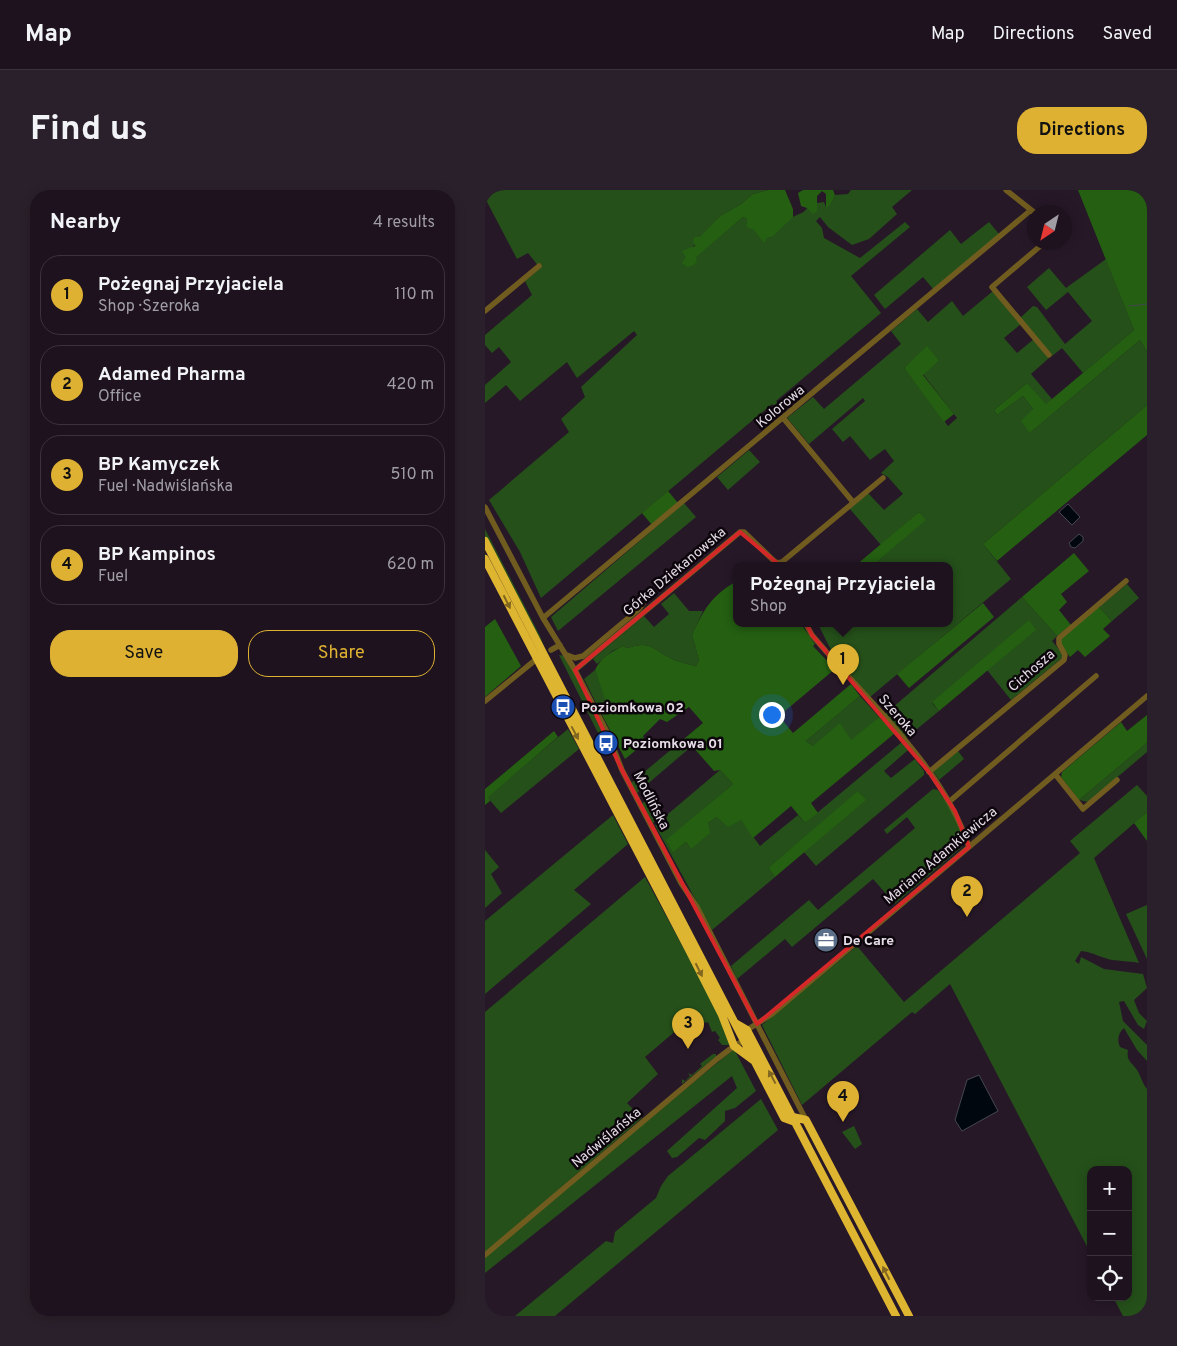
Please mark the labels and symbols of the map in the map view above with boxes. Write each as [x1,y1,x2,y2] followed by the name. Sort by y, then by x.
[1027,205,1072,250] north arrow
[753,382,809,432] street label: Kolorowa
[620,524,730,620] street label: Górka Dziekanowska
[503,595,511,610] one-way arrow
[827,644,859,685] pin: 1
[1005,646,1059,696] street label: Cichosza
[874,691,920,741] street label: Szeroka
[550,694,576,720] bus stop icon: Poziomkowa 02
[581,700,684,717] place label: Poziomkowa 02
[759,702,785,728] your location
[571,726,579,740] one-way arrow
[593,730,619,756] bus stop icon: Poziomkowa 01
[623,736,723,753] place label: Poziomkowa 01
[629,769,673,833] street label: Modlińska
[881,804,1001,909] street label: Mariana Adamkiewicza
[951,876,983,917] pin: 2
[813,927,839,953] office icon: De Care
[843,933,894,950] place label: De Care
[695,963,703,977] one-way arrow
[672,1008,704,1049] pin: 3
[768,1070,776,1085] one-way arrow
[827,1081,859,1122] pin: 4
[569,1104,645,1172] street label: Nadwiślańska
[882,1266,890,1280] one-way arrow

